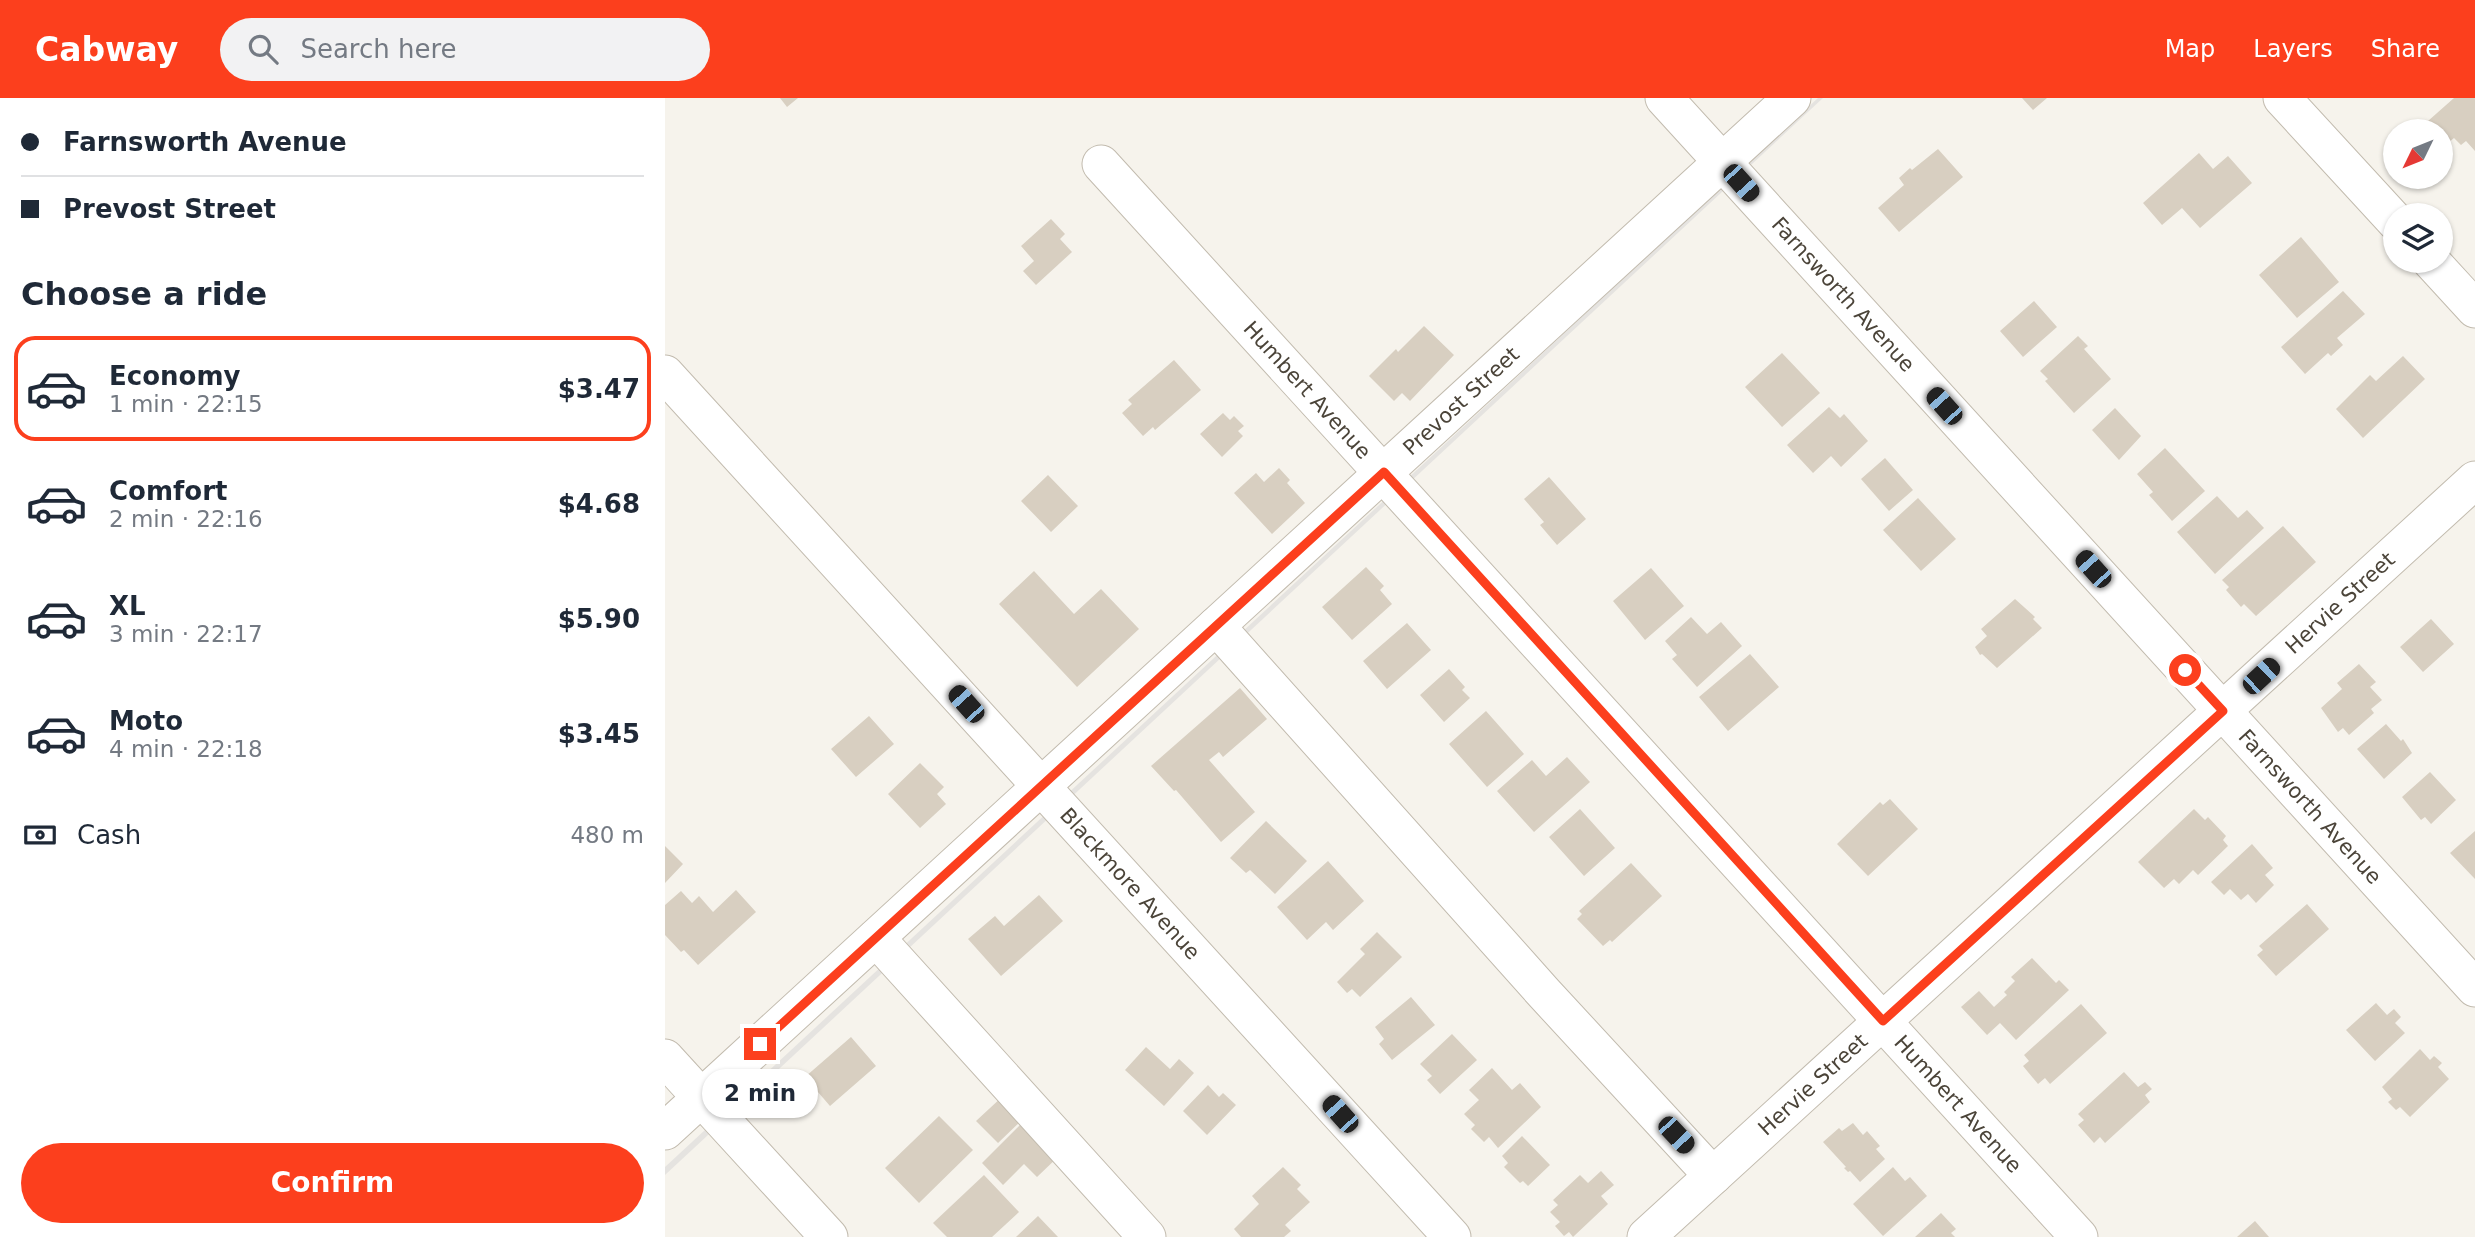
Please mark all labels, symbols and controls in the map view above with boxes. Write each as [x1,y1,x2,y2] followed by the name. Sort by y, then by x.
[220,18,710,81] search box
[35,30,178,69] text: Cabway
[244,30,282,68] icon: search
[300,34,457,64] text: Search here
[2165,35,2215,63] text: Map
[2253,35,2333,63] text: Layers
[2371,35,2440,63] text: Share
[2383,119,2453,189] north arrow
[2383,119,2453,273] map controls
[63,127,347,157] text: Farnsworth Avenue
[1720,160,1763,206] car
[63,194,276,224] text: Prevost Street
[2383,203,2453,273] button: layers
[1767,212,1920,377] street label: Farnsworth Avenue
[21,275,267,313] text: Choose a ride
[1238,316,1376,464] street label: Humbert Avenue
[1398,342,1524,460] street label: Prevost Street
[25,357,88,420] icon: car
[109,361,240,391] text: Economy
[558,374,640,404] text: $3.47
[1923,383,1966,429] car
[109,391,263,417] text: 1 min · 22:15
[25,472,88,535] icon: car
[109,476,227,506] text: Comfort
[558,489,640,519] text: $4.68
[109,506,263,532] text: 2 min · 22:16
[2072,546,2115,592] car
[2281,547,2400,659] street label: Hervie Street
[25,587,88,650] icon: car
[109,591,146,621] text: XL
[558,604,640,634] text: $5.90
[109,621,263,647] text: 3 min · 22:17
[2169,654,2201,686] route start
[2239,654,2284,698] car
[945,681,988,727] car
[25,702,88,765] icon: car
[109,706,183,736] text: Moto
[558,719,640,749] text: $3.45
[2234,725,2386,889] street label: Farnsworth Avenue
[109,736,263,762] text: 4 min · 22:18
[1055,803,1205,964] street label: Blackmore Avenue
[21,816,59,854] icon: cash
[77,820,141,850] text: Cash
[570,822,644,848] text: 480 m
[744,1028,776,1060] route end
[1753,1029,1872,1140] street label: Hervie Street
[1889,1030,2026,1178] street label: Humbert Avenue
[702,1068,818,1118] callout: 2 min
[724,1080,796,1106] text: 2 min
[1319,1091,1362,1137] car
[1654,1112,1699,1158] car
[21,1143,644,1223] button: Confirm

